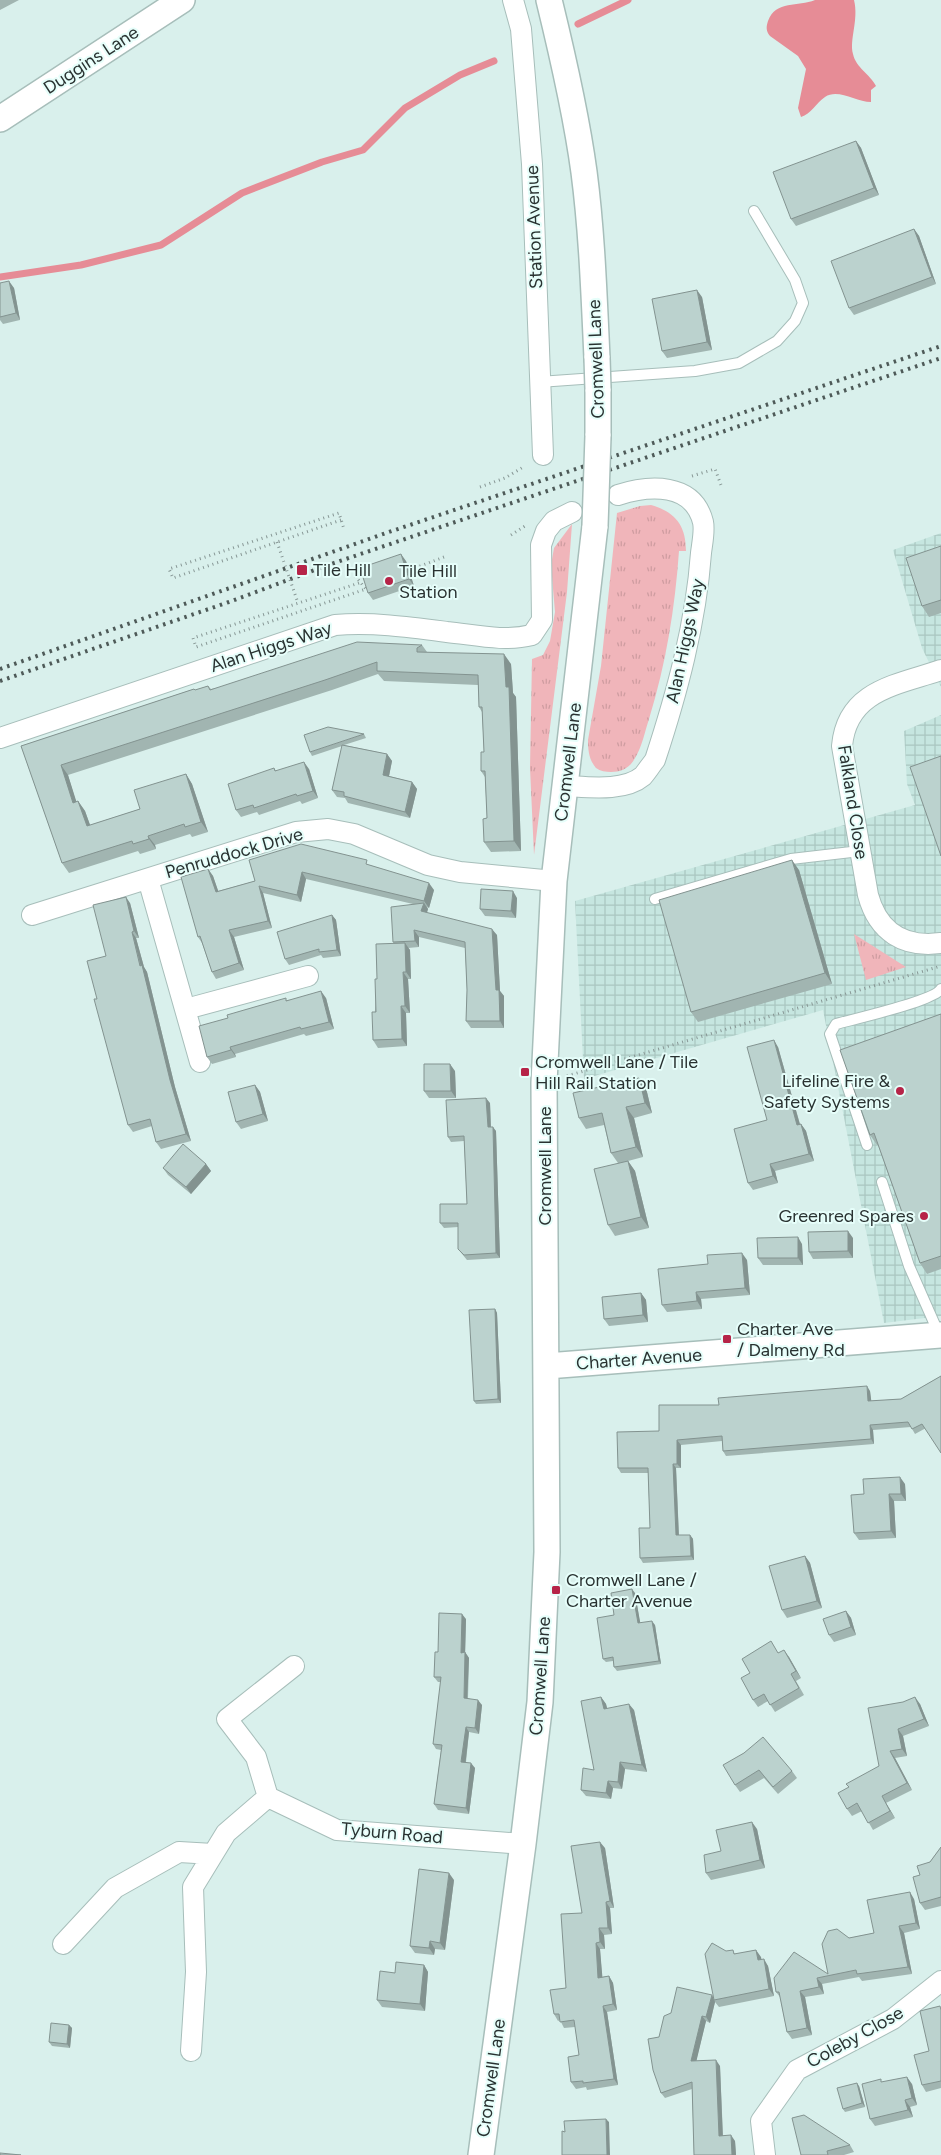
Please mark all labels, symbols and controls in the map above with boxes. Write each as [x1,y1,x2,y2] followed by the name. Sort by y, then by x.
[39,21,143,99] street label: Duggins Lane
[521,165,547,289] street label: Station Avenue
[583,299,609,419] street label: Cromwell Lane
[313,559,371,581] place label: Tile Hill
[399,560,457,603] place label: Tile Hill Station
[295,563,309,577] marker: Tile Hill
[383,575,395,587] marker: Tile Hill Station
[661,576,709,705] street label: Alan Higgs Way
[207,617,335,677] street label: Alan Higgs Way
[550,701,586,822] street label: Cromwell Lane
[833,743,873,861] street label: Falkland Close
[163,823,306,883] street label: Penruddock Drive
[535,1051,698,1094] place label: Cromwell Lane / Tile Hill Rail Station
[519,1066,531,1078] marker: Cromwell Lane / Tile Hill Rail Station
[763,1070,890,1113] place label: Lifeline Fire & Safety Systems
[894,1085,906,1097] marker: Lifeline Fire & Safety Systems
[534,1106,556,1226] street label: Cromwell Lane
[778,1205,914,1227] place label: Greenred Spares
[918,1210,930,1222] marker: Greenred Spares
[737,1318,845,1361] place label: Charter Ave / Dalmeny Rd
[721,1333,733,1345] marker: Charter Ave / Dalmeny Rd
[575,1344,703,1374] street label: Charter Avenue
[566,1569,697,1612] place label: Cromwell Lane / Charter Avenue
[550,1584,562,1596] marker: Cromwell Lane / Charter Avenue
[525,1616,555,1736] street label: Cromwell Lane
[340,1818,444,1848] street label: Tyburn Road
[803,2001,907,2073] street label: Coleby Close
[472,2017,510,2139] street label: Cromwell Lane

